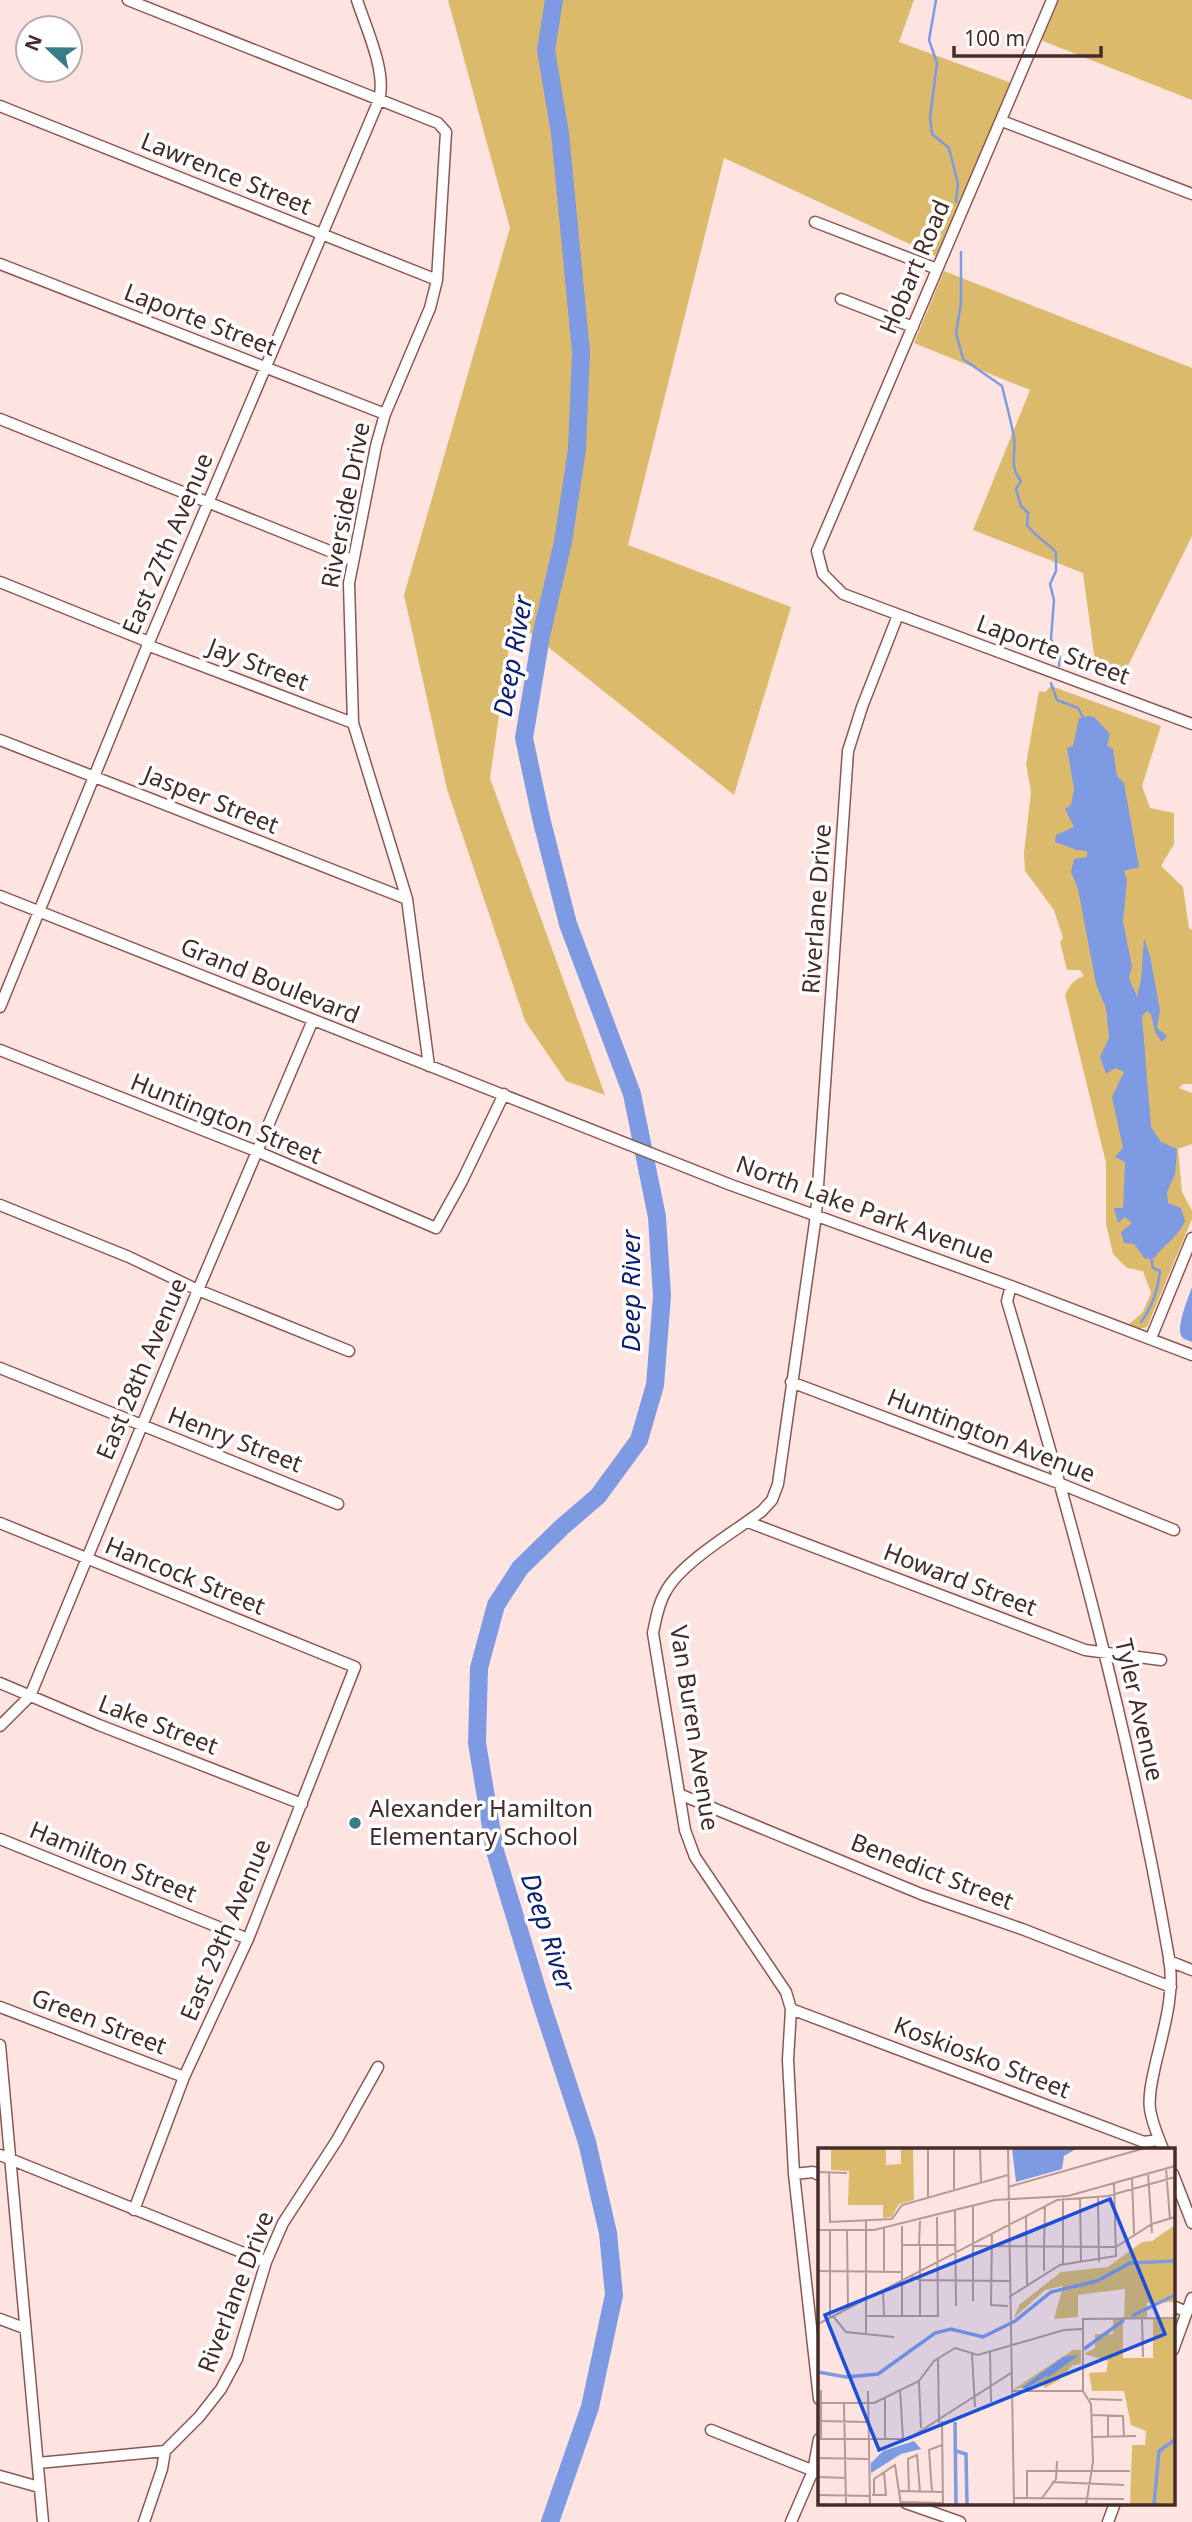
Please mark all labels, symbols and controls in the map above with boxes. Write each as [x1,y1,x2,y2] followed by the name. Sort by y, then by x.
[14,14,84,84] north arrow
[954,14,1101,58] scale bar
[964,24,1025,52] text: 100 m
[18,31,48,55] text: N
[136,123,317,222] street label: Lawrence Street
[870,194,957,339] street label: Hobart Road
[120,274,282,363] street label: Laporte Street
[312,419,377,590] street label: Riverside Drive
[113,447,220,639] street label: East 27th Avenue
[484,591,541,719] water label: Deep River
[972,606,1135,692] street label: Laporte Street
[202,629,314,698] street label: Jay Street
[137,756,284,841] street label: Jasper Street
[793,823,838,995] street label: Riverlane Drive
[176,929,365,1031] street label: Grand Boulevard
[126,1064,327,1171] street label: Huntington Street
[732,1147,999,1271] street label: North Lake Park Avenue
[612,1228,648,1352] water label: Deep River
[87,1272,194,1464] street label: East 28th Avenue
[883,1380,1100,1489] street label: Huntington Avenue
[164,1398,308,1479] street label: Henry Street
[101,1528,271,1622] street label: Hancock Street
[879,1534,1042,1623] street label: Howard Street
[663,1623,728,1833] street label: Van Buren Avenue
[1108,1635,1173,1784] street label: Tyler Avenue
[94,1686,223,1762] street label: Lake Street
[369,1791,593,1852] place label: Alexander Hamilton Elementary School
[25,1812,202,1909] street label: Hamilton Street
[347,1815,363,1831] marker: Alexander Hamilton Elementary School
[846,1824,1019,1917] street label: Benedict Street
[171,1833,278,2025] street label: East 29th Avenue
[513,1868,585,1997] water label: Deep River
[27,1980,172,2062] street label: Green Street
[890,2008,1076,2106] street label: Koskiosko Street
[818,2148,1174,2504] inset map
[189,2206,281,2377] street label: Riverlane Drive

